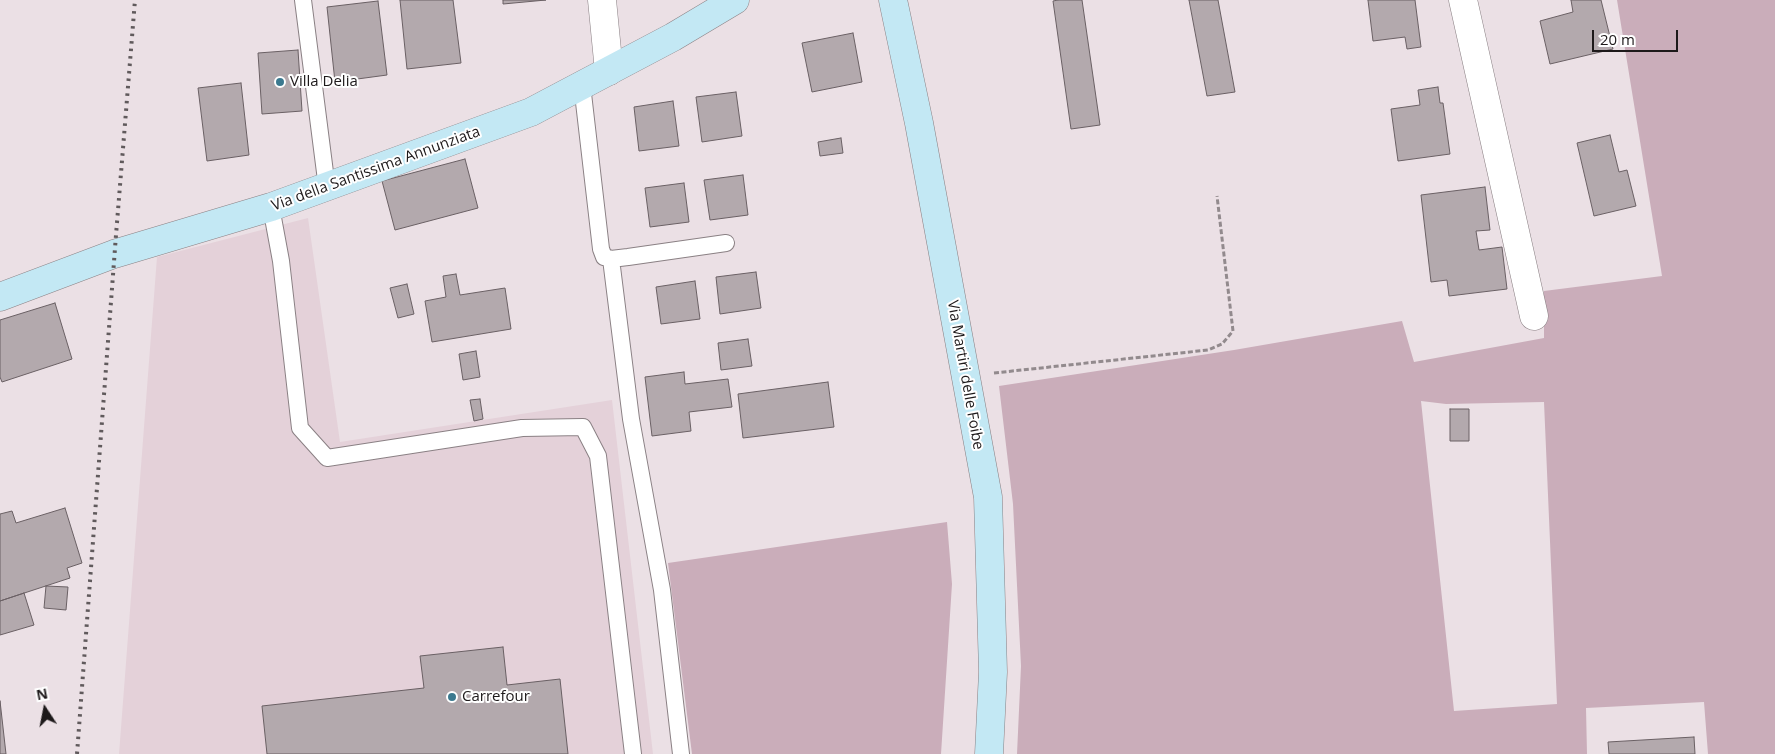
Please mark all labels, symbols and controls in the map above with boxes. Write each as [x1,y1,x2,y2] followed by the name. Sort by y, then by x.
[1595,20,1681,52] scale bar
[1600,29,1635,49] text: 20 m
[290,73,358,91] place label: Villa Delia
[274,76,286,88] marker: Villa Delia
[269,123,483,215] street label: Via della Santissima Annunziata
[943,299,987,451] street label: Via Martiri delle Foibe
[35,683,49,704] text: N
[20,684,70,734] north arrow
[462,688,530,706] place label: Carrefour
[446,691,458,703] marker: Carrefour

